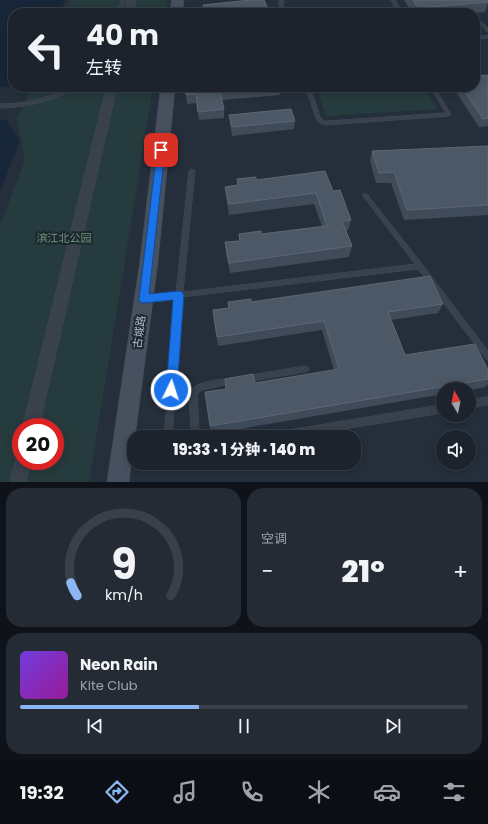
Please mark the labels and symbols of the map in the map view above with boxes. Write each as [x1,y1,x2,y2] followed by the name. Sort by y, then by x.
[144,133,178,167] pin
[37,230,92,246] park label: 滨江北公园
[129,315,149,349] street label: 古城路
[150,369,192,411] position arrow
[436,382,476,422] north arrow
[12,418,64,470] speed limit sign: 20

